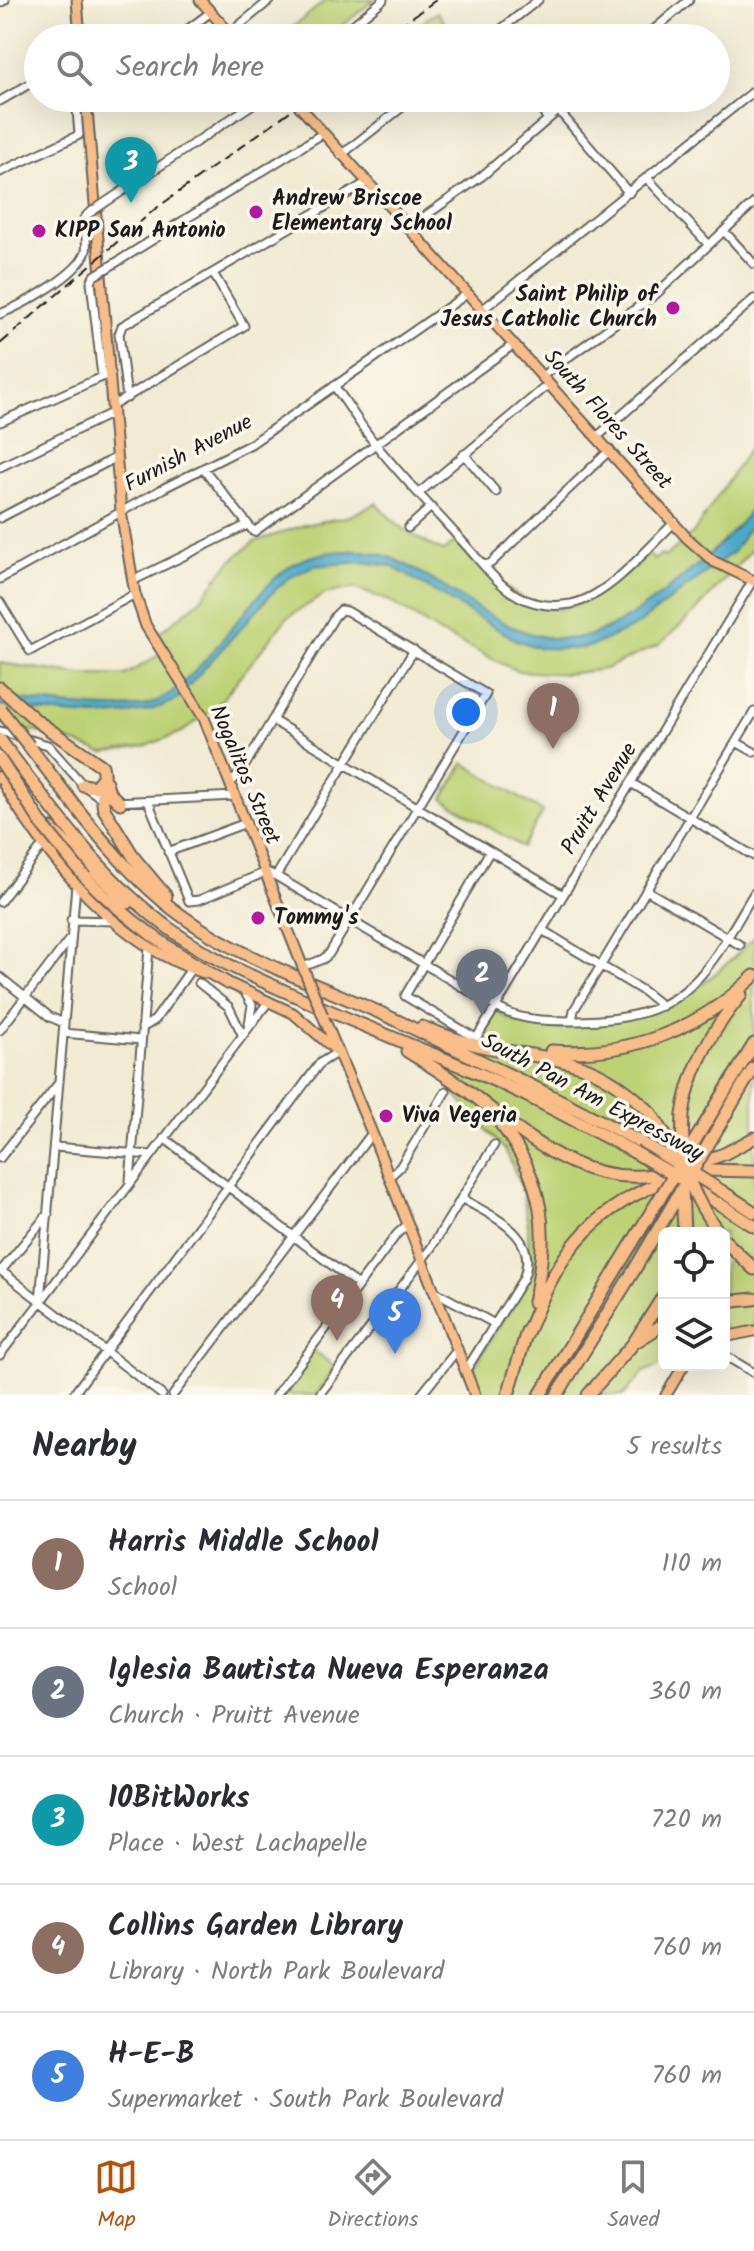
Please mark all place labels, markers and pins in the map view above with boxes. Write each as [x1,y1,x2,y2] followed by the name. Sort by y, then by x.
[105,137,157,203] pin: 3
[272,182,452,242] place label: Andrew Briscoe Elementary School
[247,203,265,221] marker: Andrew Briscoe Elementary School
[55,214,226,249] place label: KIPP San Antonio
[30,222,48,240] marker: KIPP San Antonio
[440,278,659,338] place label: Saint Philip of Jesus Catholic Church
[664,299,682,317] marker: Saint Philip of Jesus Catholic Church
[527,683,579,749] pin: 1
[274,901,359,936] place label: Tommy's
[249,909,267,927] marker: Tommy's
[456,949,508,1015] pin: 2
[402,1099,517,1134] place label: Viva Vegeria
[377,1107,395,1125] marker: Viva Vegeria
[311,1275,363,1341] pin: 4
[369,1288,421,1354] pin: 5

